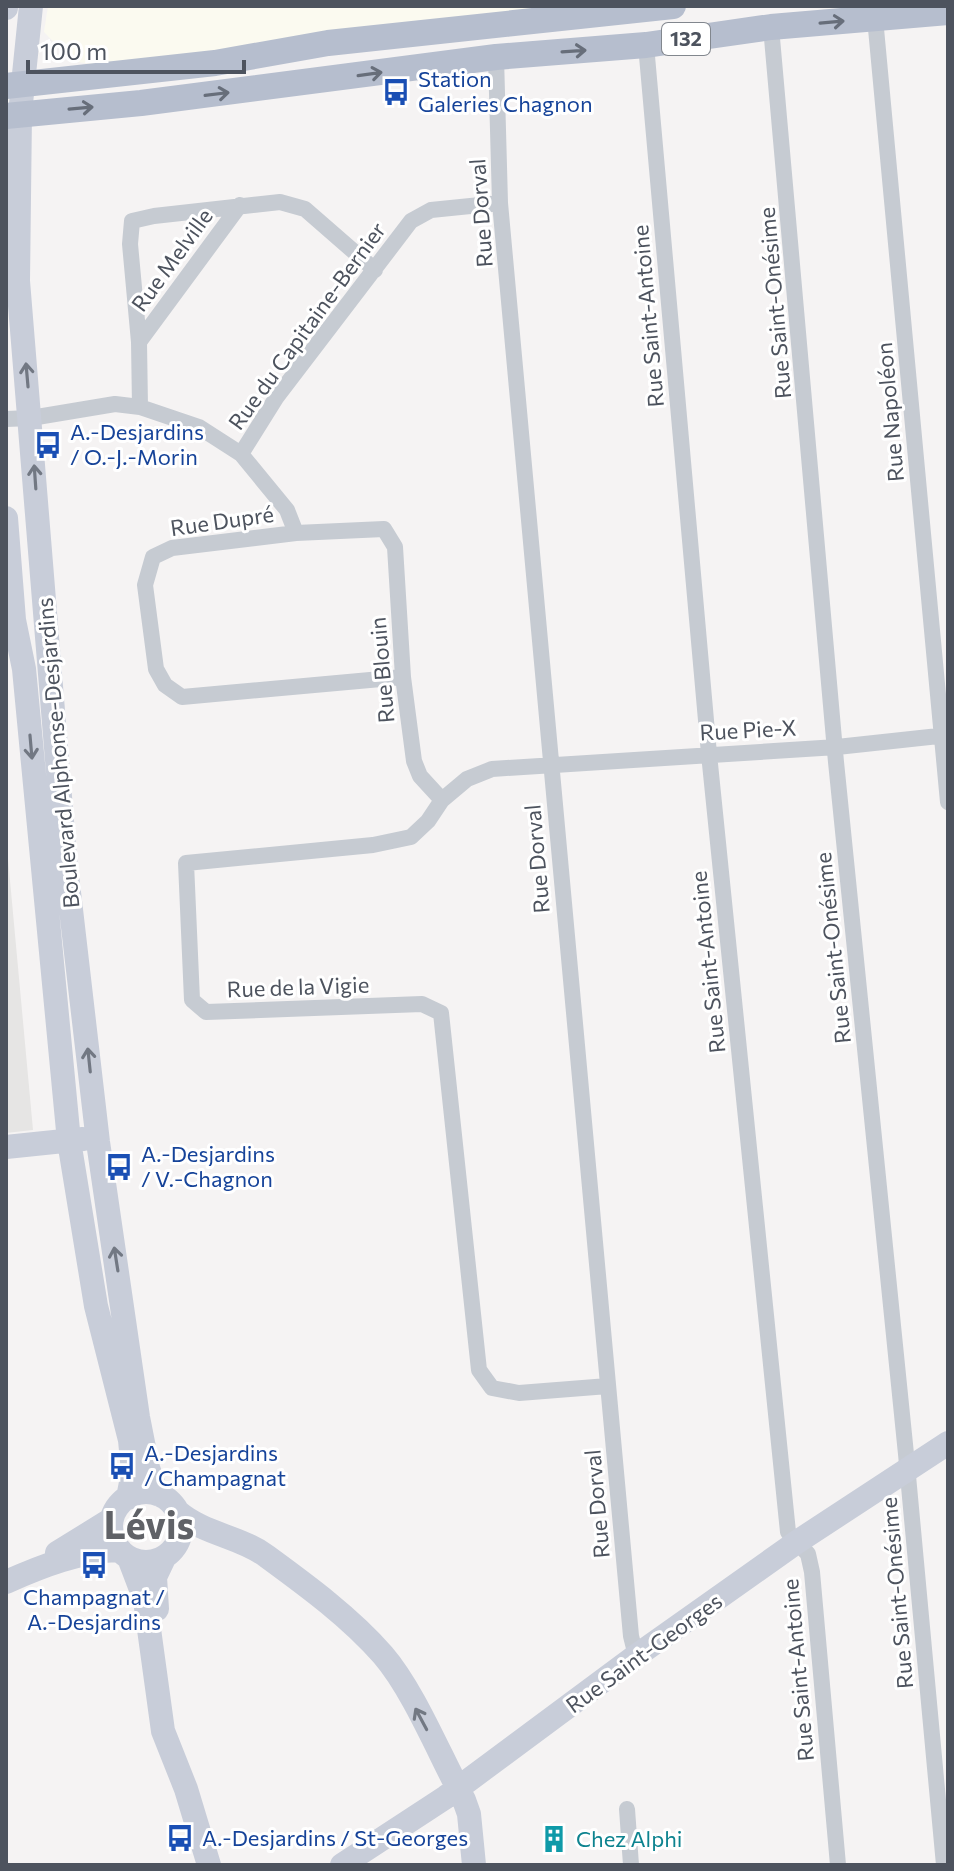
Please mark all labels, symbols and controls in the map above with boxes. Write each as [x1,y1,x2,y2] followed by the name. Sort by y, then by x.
[818,14,845,29] one-way arrow
[662,23,710,55] road number: 132
[28,24,244,74] scale bar
[40,36,107,65] text: 100 m
[560,43,587,58] one-way arrow
[418,65,593,117] place label: Station Galeries Chagnon
[357,66,382,81] one-way arrow
[381,77,411,107] bus stop icon: Station Galeries Chagnon
[204,86,229,101] one-way arrow
[67,100,93,115] one-way arrow
[463,158,498,268] street label: Rue Dorval
[125,203,218,316] street label: Rue Melville
[753,206,796,400] street label: Rue Saint-Onésime
[222,216,391,435] street label: Rue du Capitaine-Bernier
[626,224,669,408] street label: Rue Saint-Antoine
[870,341,909,483] street label: Rue Napoléon
[19,362,34,389] one-way arrow
[70,418,204,470] place label: A.-Desjardins / O.-J.-Morin
[33,430,63,460] bus stop icon: A.-Desjardins / O.-J.-Morin
[27,464,42,491] one-way arrow
[168,500,275,541] street label: Rue Dupré
[30,597,85,910] street label: Boulevard Alphonse-Desjardins
[363,616,400,724] street label: Rue Blouin
[699,713,797,746] street label: Rue Pie-X
[24,733,39,760] one-way arrow
[518,804,555,915] street label: Rue Dorval
[809,851,856,1045] street label: Rue Saint-Onésime
[685,870,730,1054] street label: Rue Saint-Antoine
[226,971,370,1002] street label: Rue de la Vigie
[81,1047,96,1074] one-way arrow
[141,1140,275,1192] place label: A.-Desjardins / V.-Chagnon
[104,1152,134,1182] bus stop icon: A.-Desjardins / V.-Chagnon
[108,1247,123,1272] one-way arrow
[144,1439,286,1491] place label: A.-Desjardins / Champagnat
[578,1449,615,1560] street label: Rue Dorval
[107,1451,137,1481] bus stop icon: A.-Desjardins / Champagnat
[875,1496,918,1690] street label: Rue Saint-Onésime
[104,1500,194,1547] district label: Lévis
[79,1550,109,1580] bus stop icon: Champagnat / A.-Desjardins
[776,1578,819,1762] street label: Rue Saint-Antoine
[23,1583,165,1635] place label: Champagnat / A.-Desjardins
[560,1587,727,1718] street label: Rue Saint-Georges
[413,1708,428,1732] one-way arrow
[165,1823,195,1853] bus stop icon: A.-Desjardins / St-Georges
[202,1824,468,1851] place label: A.-Desjardins / St-Georges
[539,1824,569,1854] building icon: Chez Alphi
[576,1825,682,1852] place label: Chez Alphi

